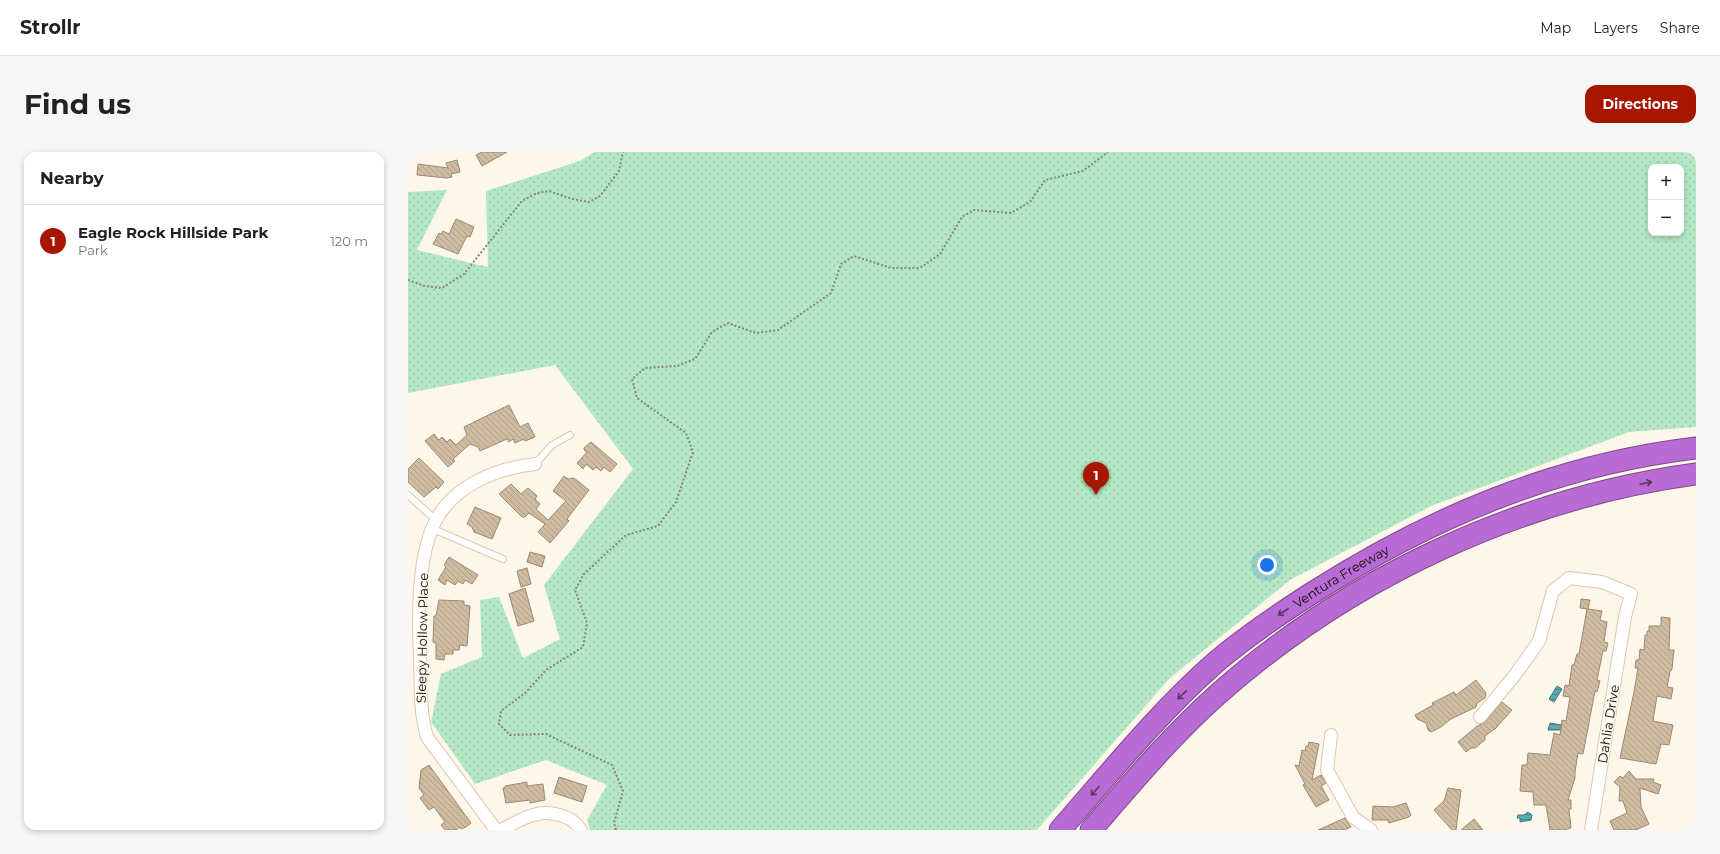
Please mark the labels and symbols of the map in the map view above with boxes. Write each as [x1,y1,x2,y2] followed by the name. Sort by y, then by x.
[1083,462,1109,495] pin: 1
[1639,479,1652,487] one-way arrow
[1290,541,1392,611] street label: Ventura Freeway
[1257,555,1277,575] your location
[413,573,431,703] street label: Sleepy Hollow Place
[1277,608,1288,616] one-way arrow
[1594,683,1622,764] street label: Dahlia Drive
[1177,690,1187,699] one-way arrow
[1090,785,1099,796] one-way arrow

